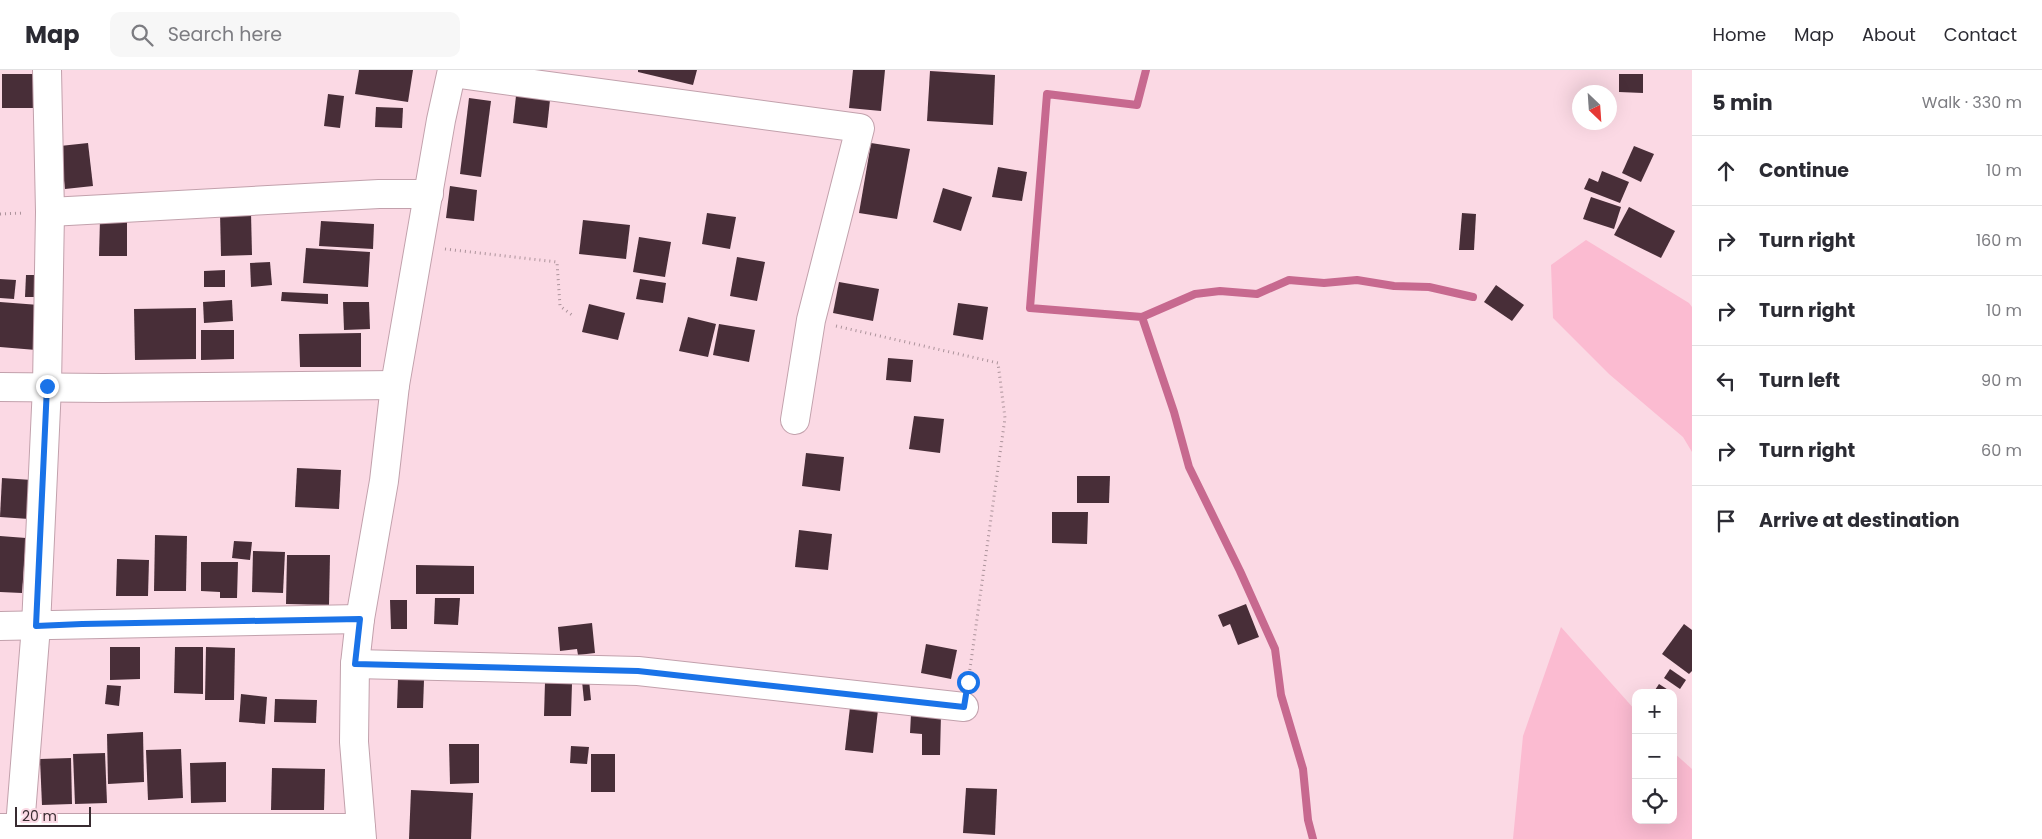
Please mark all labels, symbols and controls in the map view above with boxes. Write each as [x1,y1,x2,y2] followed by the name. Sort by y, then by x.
[110,12,460,57] search box
[25,18,80,51] text: Map
[128,21,156,49] icon: search
[168,21,282,48] text: Search here
[1712,22,1766,47] text: Home
[1794,22,1834,47] text: Map
[1862,22,1916,47] text: About
[1944,22,2017,47] text: Contact
[1572,85,1617,130] north arrow
[1712,88,1773,117] text: 5 min
[1922,91,2022,114] text: Walk · 330 m
[1712,157,1740,185] icon: ahead
[1759,157,1849,184] text: Continue
[1986,159,2022,182] text: 10 m
[1712,227,1740,255] icon: right
[1759,227,1855,254] text: Turn right
[1976,229,2022,252] text: 160 m
[1712,297,1740,325] icon: right
[1759,297,1855,324] text: Turn right
[1986,299,2022,322] text: 10 m
[1712,367,1740,395] icon: left
[1759,367,1840,394] text: Turn left
[1981,369,2022,392] text: 90 m
[36,375,59,398] route end
[1712,437,1740,465] icon: right
[1759,437,1855,464] text: Turn right
[1981,439,2022,462] text: 60 m
[1712,507,1740,535] icon: arrive
[1759,507,1960,534] text: Arrive at destination
[957,671,980,694] route start
[1632,689,1677,824] map controls
[1632,689,1677,734] button: +
[1632,734,1677,779] button: −
[1632,779,1677,824] button: locate
[15,804,91,827] scale bar
[22,806,57,826] text: 20 m

